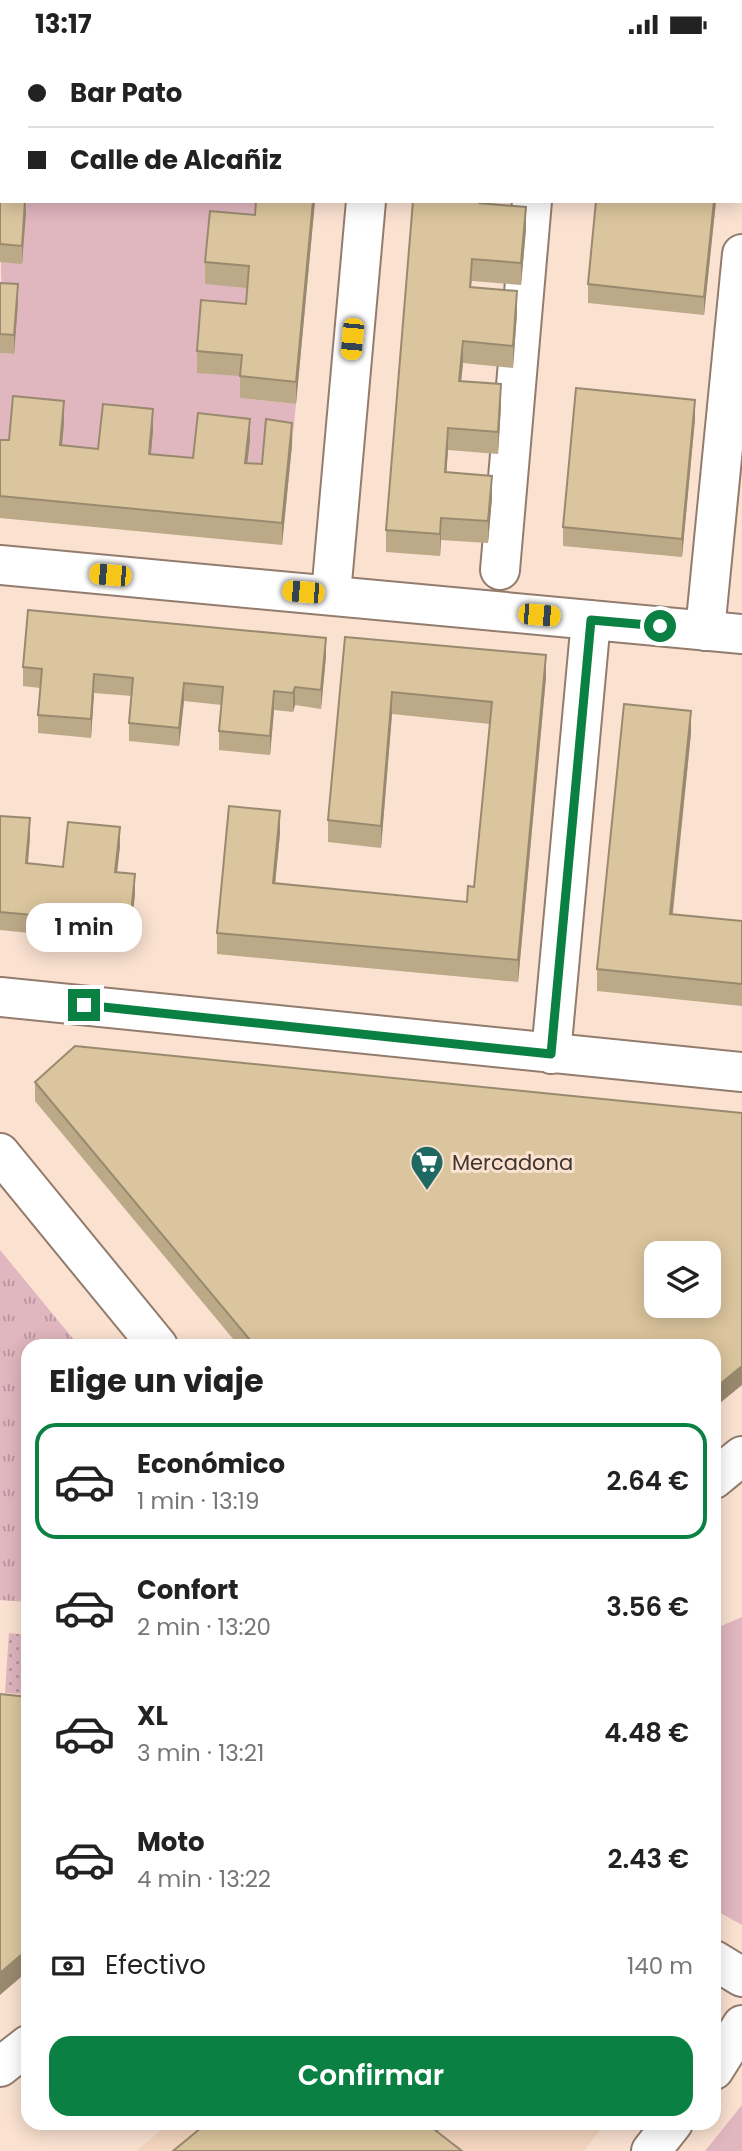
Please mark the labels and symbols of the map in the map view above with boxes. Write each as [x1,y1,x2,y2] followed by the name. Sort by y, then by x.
[340,317,365,361] car
[89,563,132,587] car
[282,580,325,604] car
[518,603,561,627] car
[644,610,676,642] route start
[26,904,142,953] callout: 1 min
[68,989,100,1021] route end
[408,1143,446,1192] supermarket icon: Mercadona
[452,1148,573,1177] place label: Mercadona

